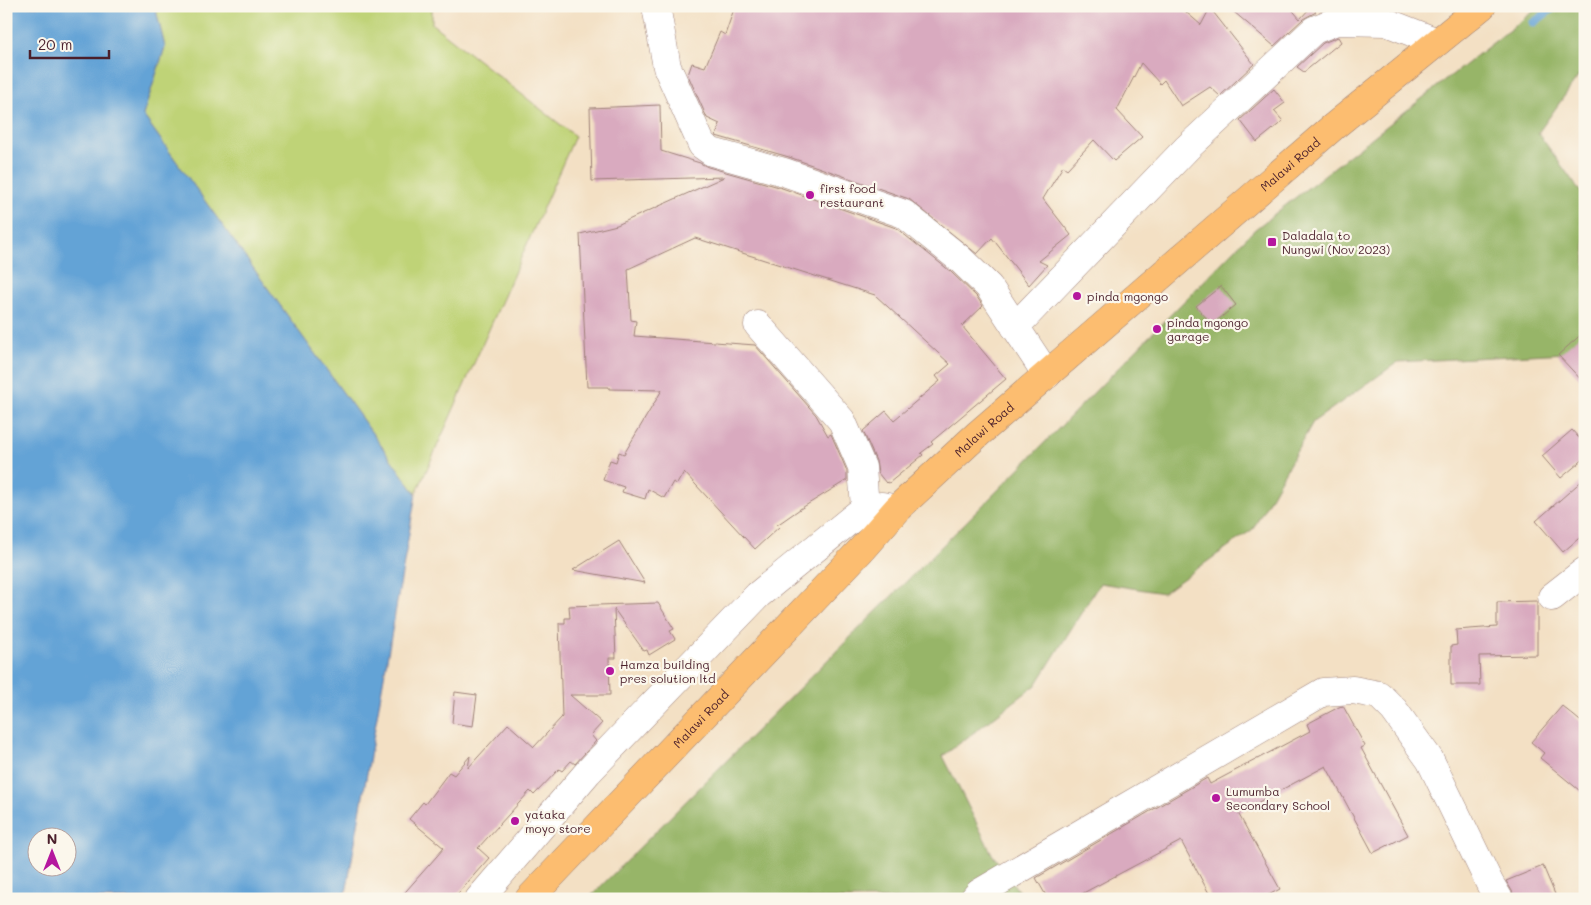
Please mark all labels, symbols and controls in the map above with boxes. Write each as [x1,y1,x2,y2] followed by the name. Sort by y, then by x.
[30,28,109,60] scale bar
[38,34,72,54] text: 20 m
[1257,134,1324,195] street label: Malawi Road
[820,180,884,210] place label: first food restaurant
[804,189,816,201] marker: first food restaurant
[1282,227,1390,257] place label: Daladala to Nungwi (Nov 2023)
[1266,236,1278,248] marker: Daladala to Nungwi (Nov 2023)
[1087,288,1168,304] place label: pinda mgongo
[1071,290,1083,302] marker: pinda mgongo
[1167,314,1248,344] place label: pinda mgongo garage
[1151,323,1163,335] marker: pinda mgongo garage
[951,399,1017,460] street label: Malawi Road
[620,656,716,686] place label: Hamza building pres solution ltd
[604,665,616,677] marker: Hamza building pres solution ltd
[669,686,732,751] street label: Malawi Road
[1226,783,1330,813] place label: Lumumba Secondary School
[1210,792,1222,804] marker: Lumumba Secondary School
[525,806,591,836] place label: yataka moyo store
[509,815,521,827] marker: yataka moyo store
[28,828,78,878] north arrow
[47,829,57,848] text: N

